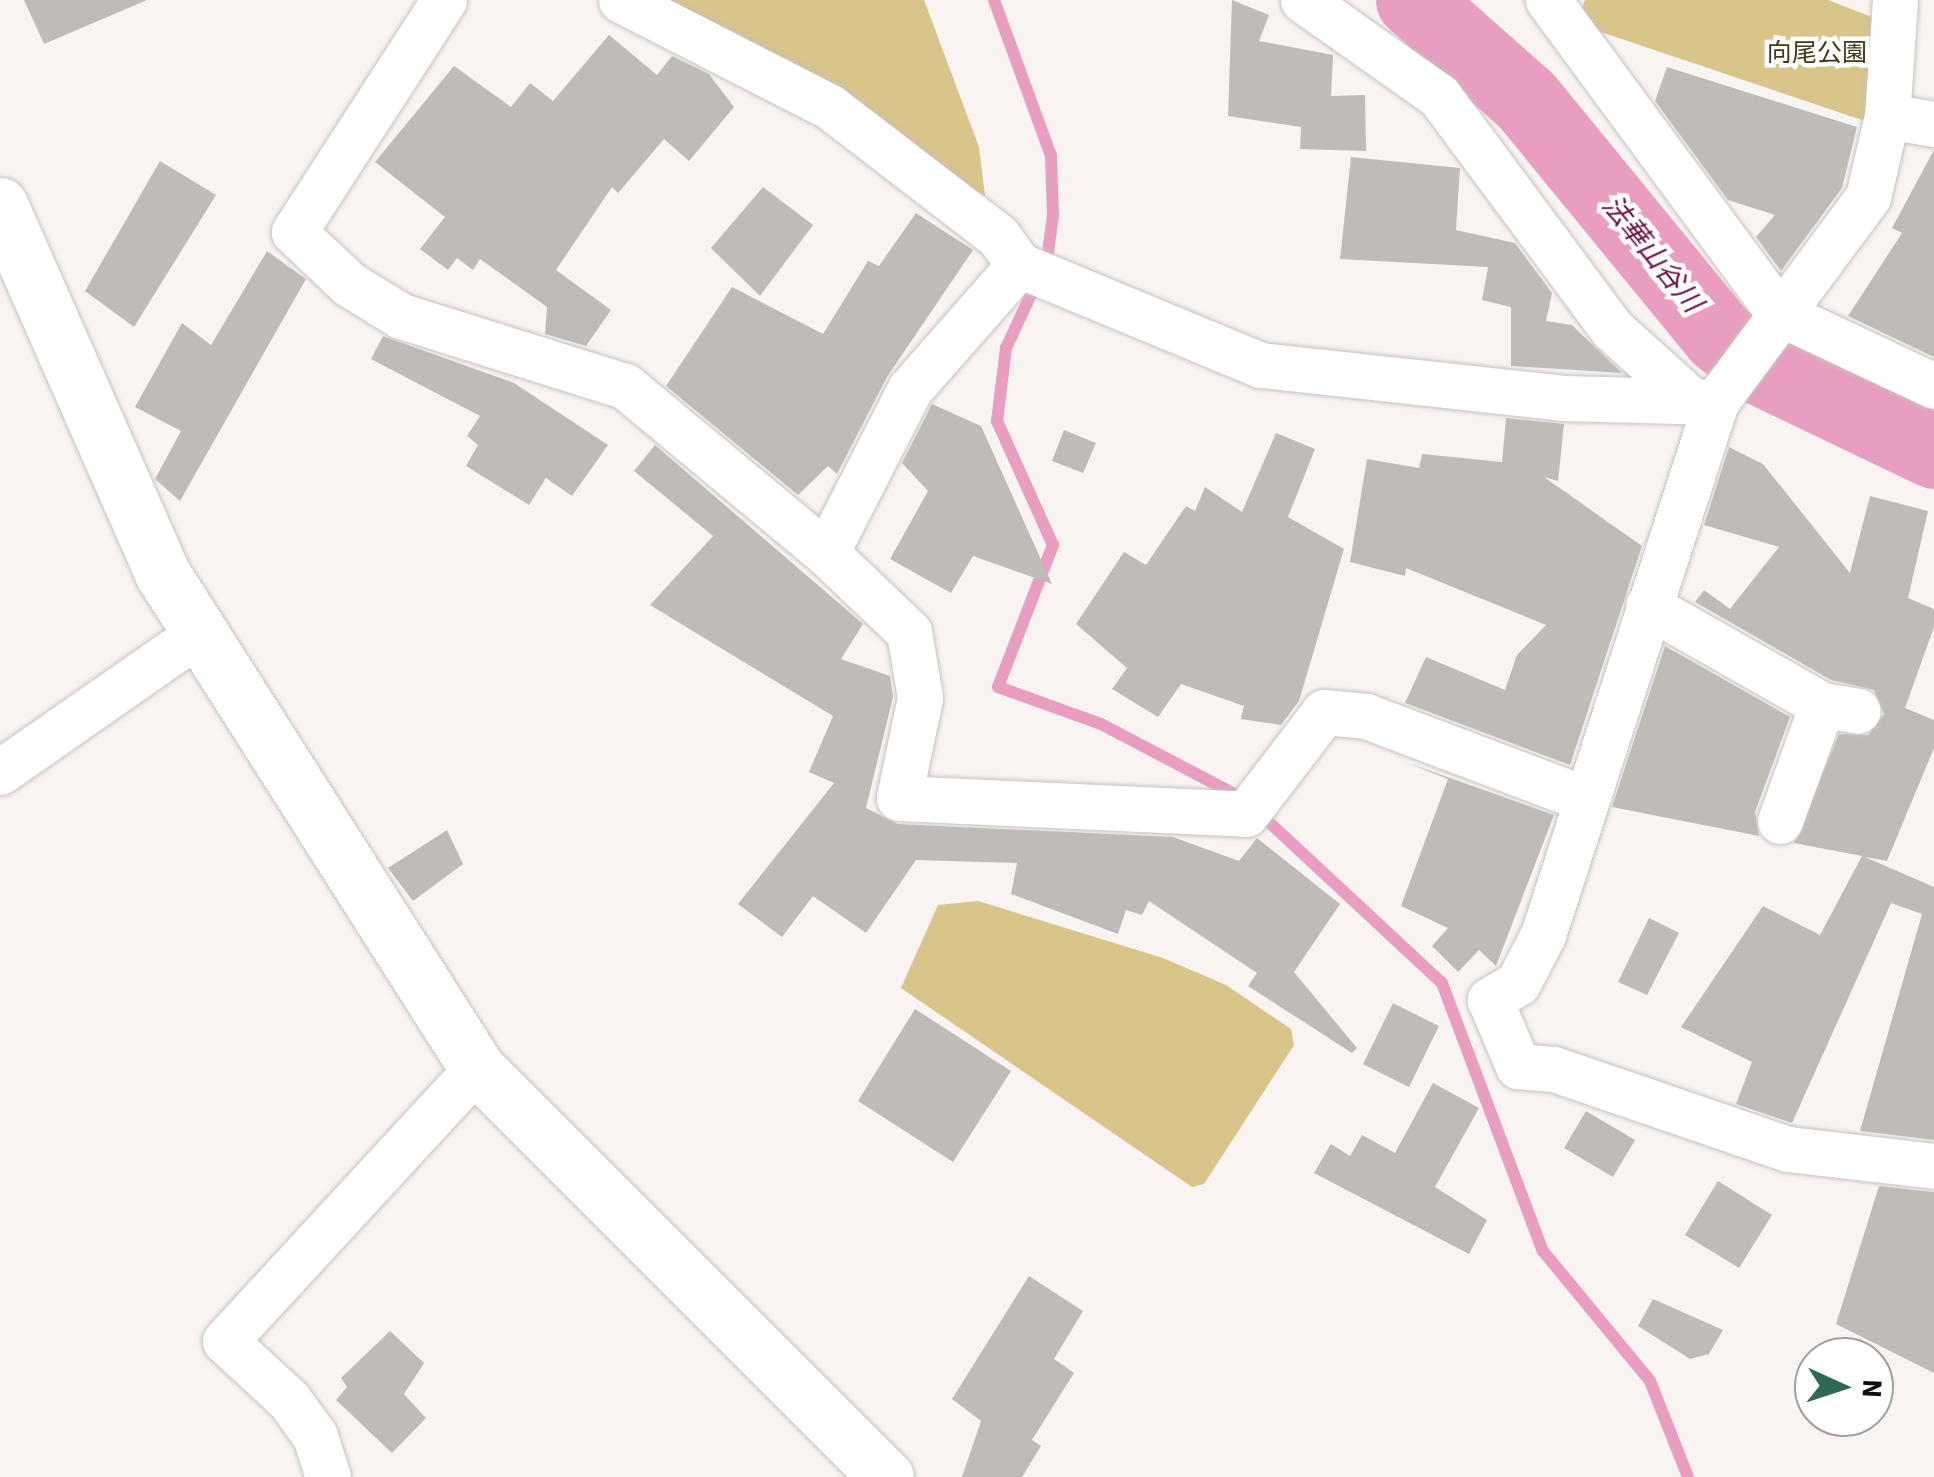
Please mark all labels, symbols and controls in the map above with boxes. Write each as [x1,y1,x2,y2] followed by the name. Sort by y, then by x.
[1767,38,1867,68] park label: 向尾公園
[1595,189,1709,319] water label: 法華山谷川
[1794,1337,1894,1437] north arrow
[1852,1378,1892,1399] text: N

